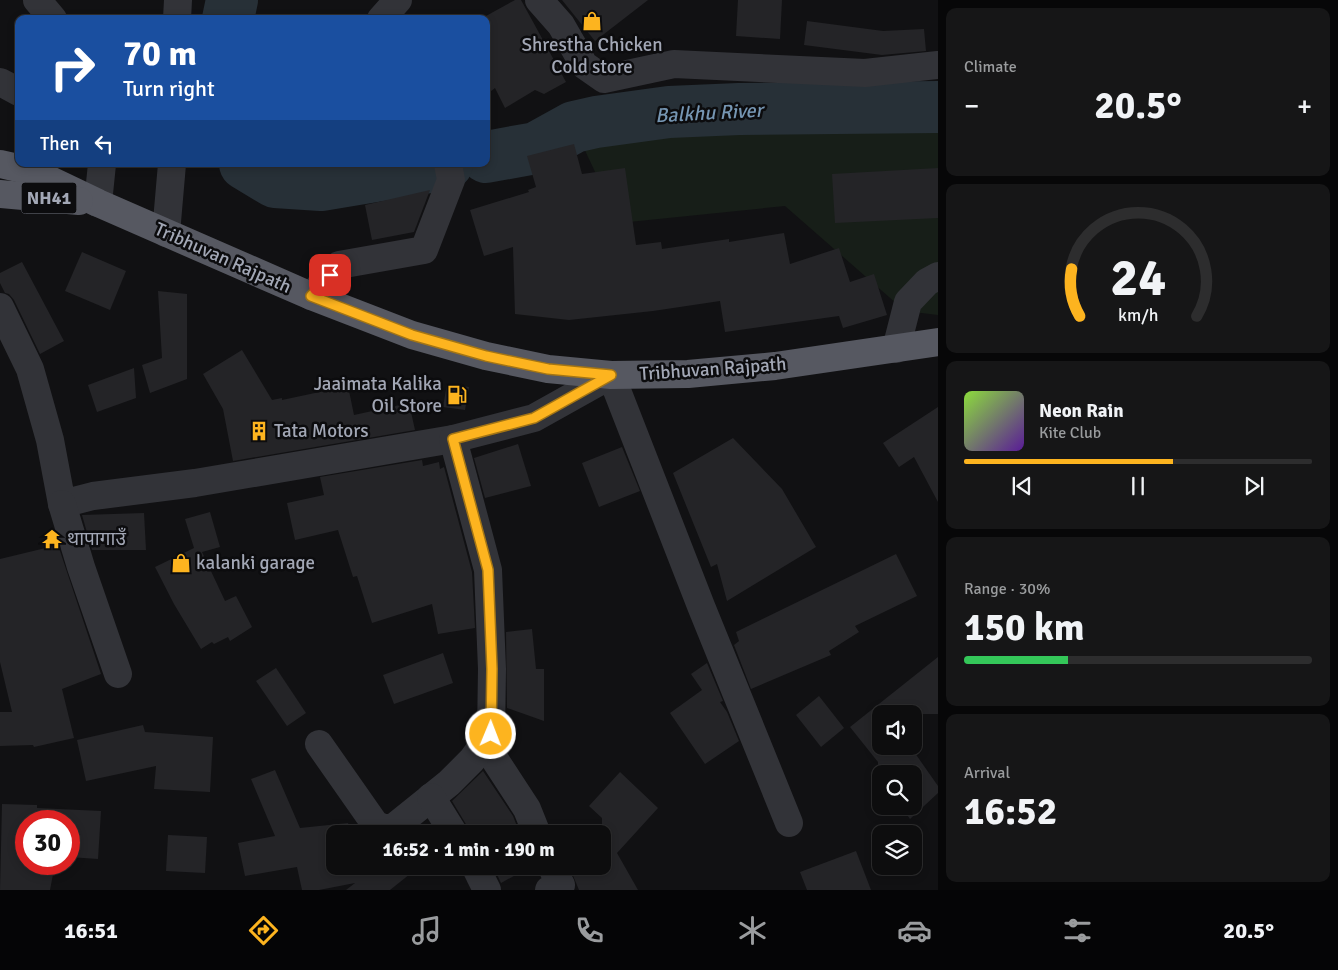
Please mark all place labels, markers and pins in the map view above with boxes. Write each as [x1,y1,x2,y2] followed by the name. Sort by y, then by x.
[581,10,603,32] shop icon: Shrestha Chicken Cold store
[521,33,663,79] place label: Shrestha Chicken Cold store
[309,254,351,296] pin
[314,372,442,418] place label: Jaaimata Kalika Oil Store
[446,384,468,406] fuel station icon: Jaaimata Kalika Oil Store
[274,419,369,443] place label: Tata Motors
[248,420,270,442] building icon: Tata Motors
[67,527,126,551] place label: थापागाउँ
[41,528,63,550] temple icon: थापागाउँ
[196,551,315,575] place label: kalanki garage
[170,552,192,574] shop icon: kalanki garage

